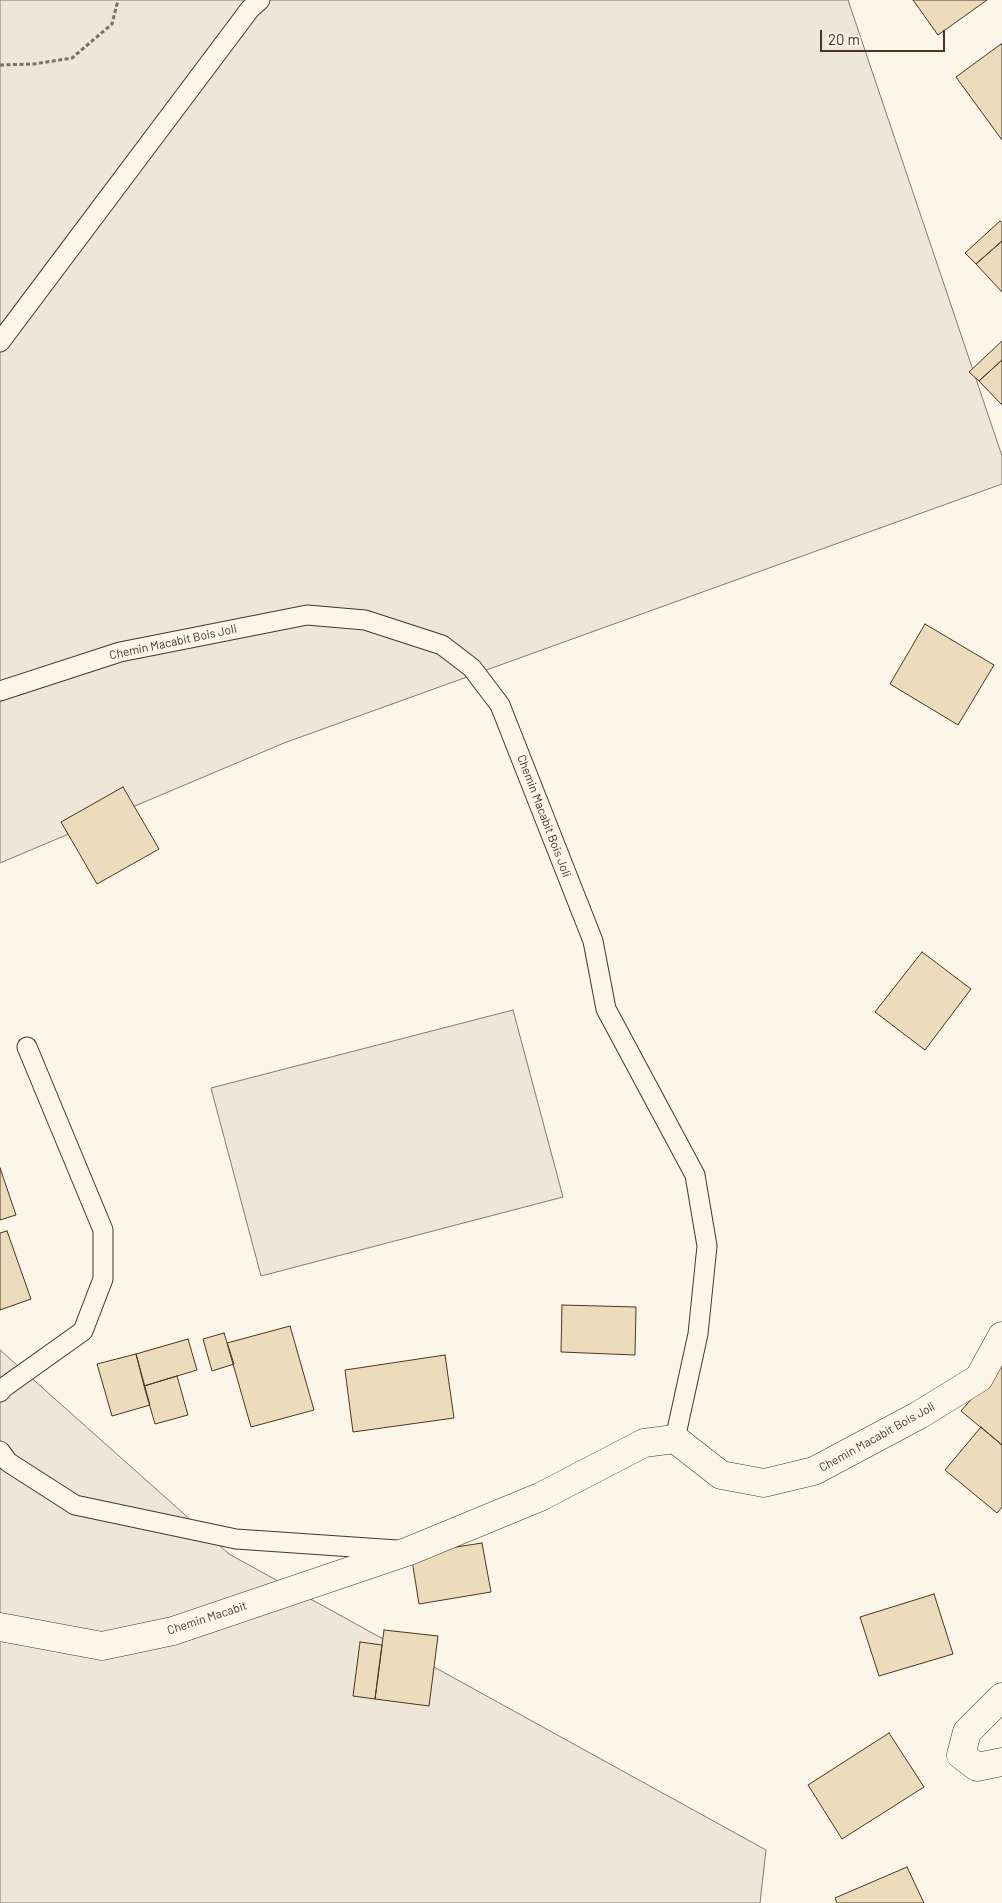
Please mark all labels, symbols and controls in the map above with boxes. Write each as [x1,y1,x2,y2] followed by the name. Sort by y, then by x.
[822,20,947,52] scale bar
[828,30,860,48] text: 20 m
[108,621,238,663] street label: Chemin Macabit Bois Joli
[514,753,574,879] street label: Chemin Macabit Bois Joli
[817,1399,937,1475] street label: Chemin Macabit Bois Joli
[165,1598,249,1638] street label: Chemin Macabit

